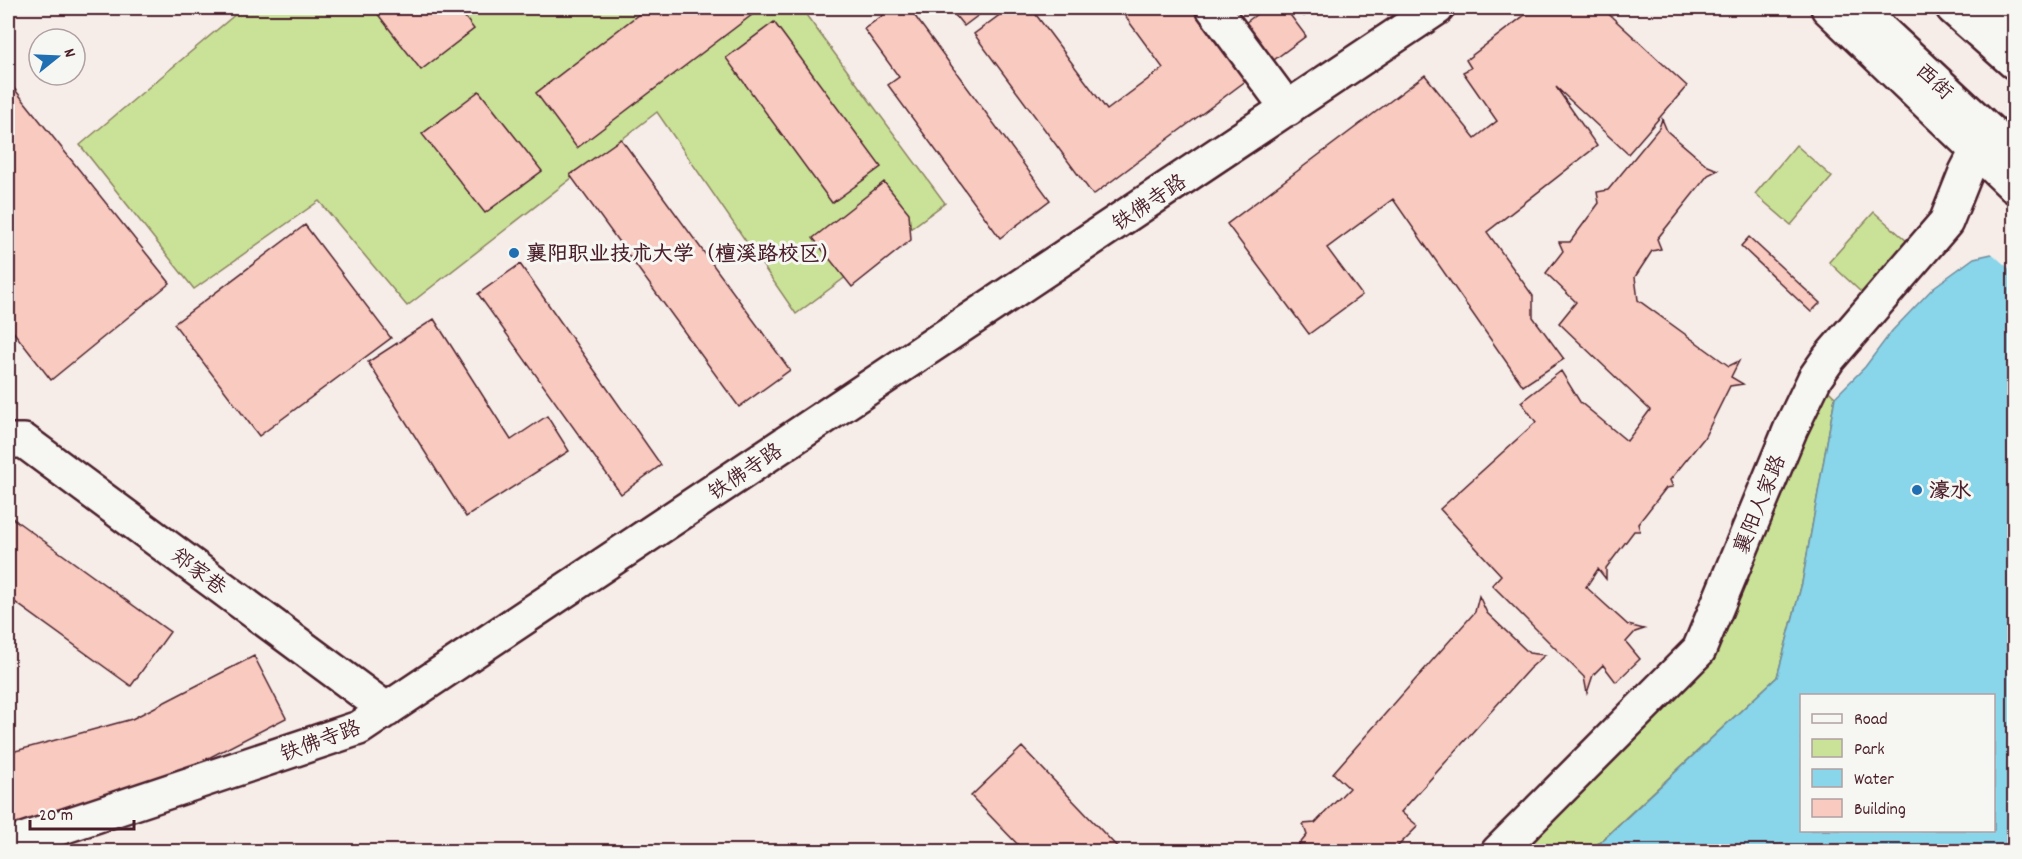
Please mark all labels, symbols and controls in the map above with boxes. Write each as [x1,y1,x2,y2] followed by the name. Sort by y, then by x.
[27,27,87,87] north arrow
[57,46,81,61] text: N
[1907,58,1959,108] street label: 西街
[1107,169,1194,240] street label: 铁佛寺路
[526,241,841,271] place label: 襄阳职业技术大学（檀溪路校区）
[507,246,521,260] marker: 襄阳职业技术大学（檀溪路校区）
[703,438,790,509] street label: 铁佛寺路
[1728,451,1795,559] street label: 襄阳人家路
[1929,478,1971,508] place label: 濠水
[1910,483,1924,497] marker: 濠水
[163,542,231,604] street label: 郑家巷
[1800,694,1995,832] legend
[1854,708,1888,733] text: Road
[276,714,366,771] street label: 铁佛寺路
[1854,738,1885,763] text: Park
[1854,768,1894,793] text: Water
[30,793,134,831] scale bar
[1854,798,1906,823] text: Building
[39,804,73,829] text: 20 m

